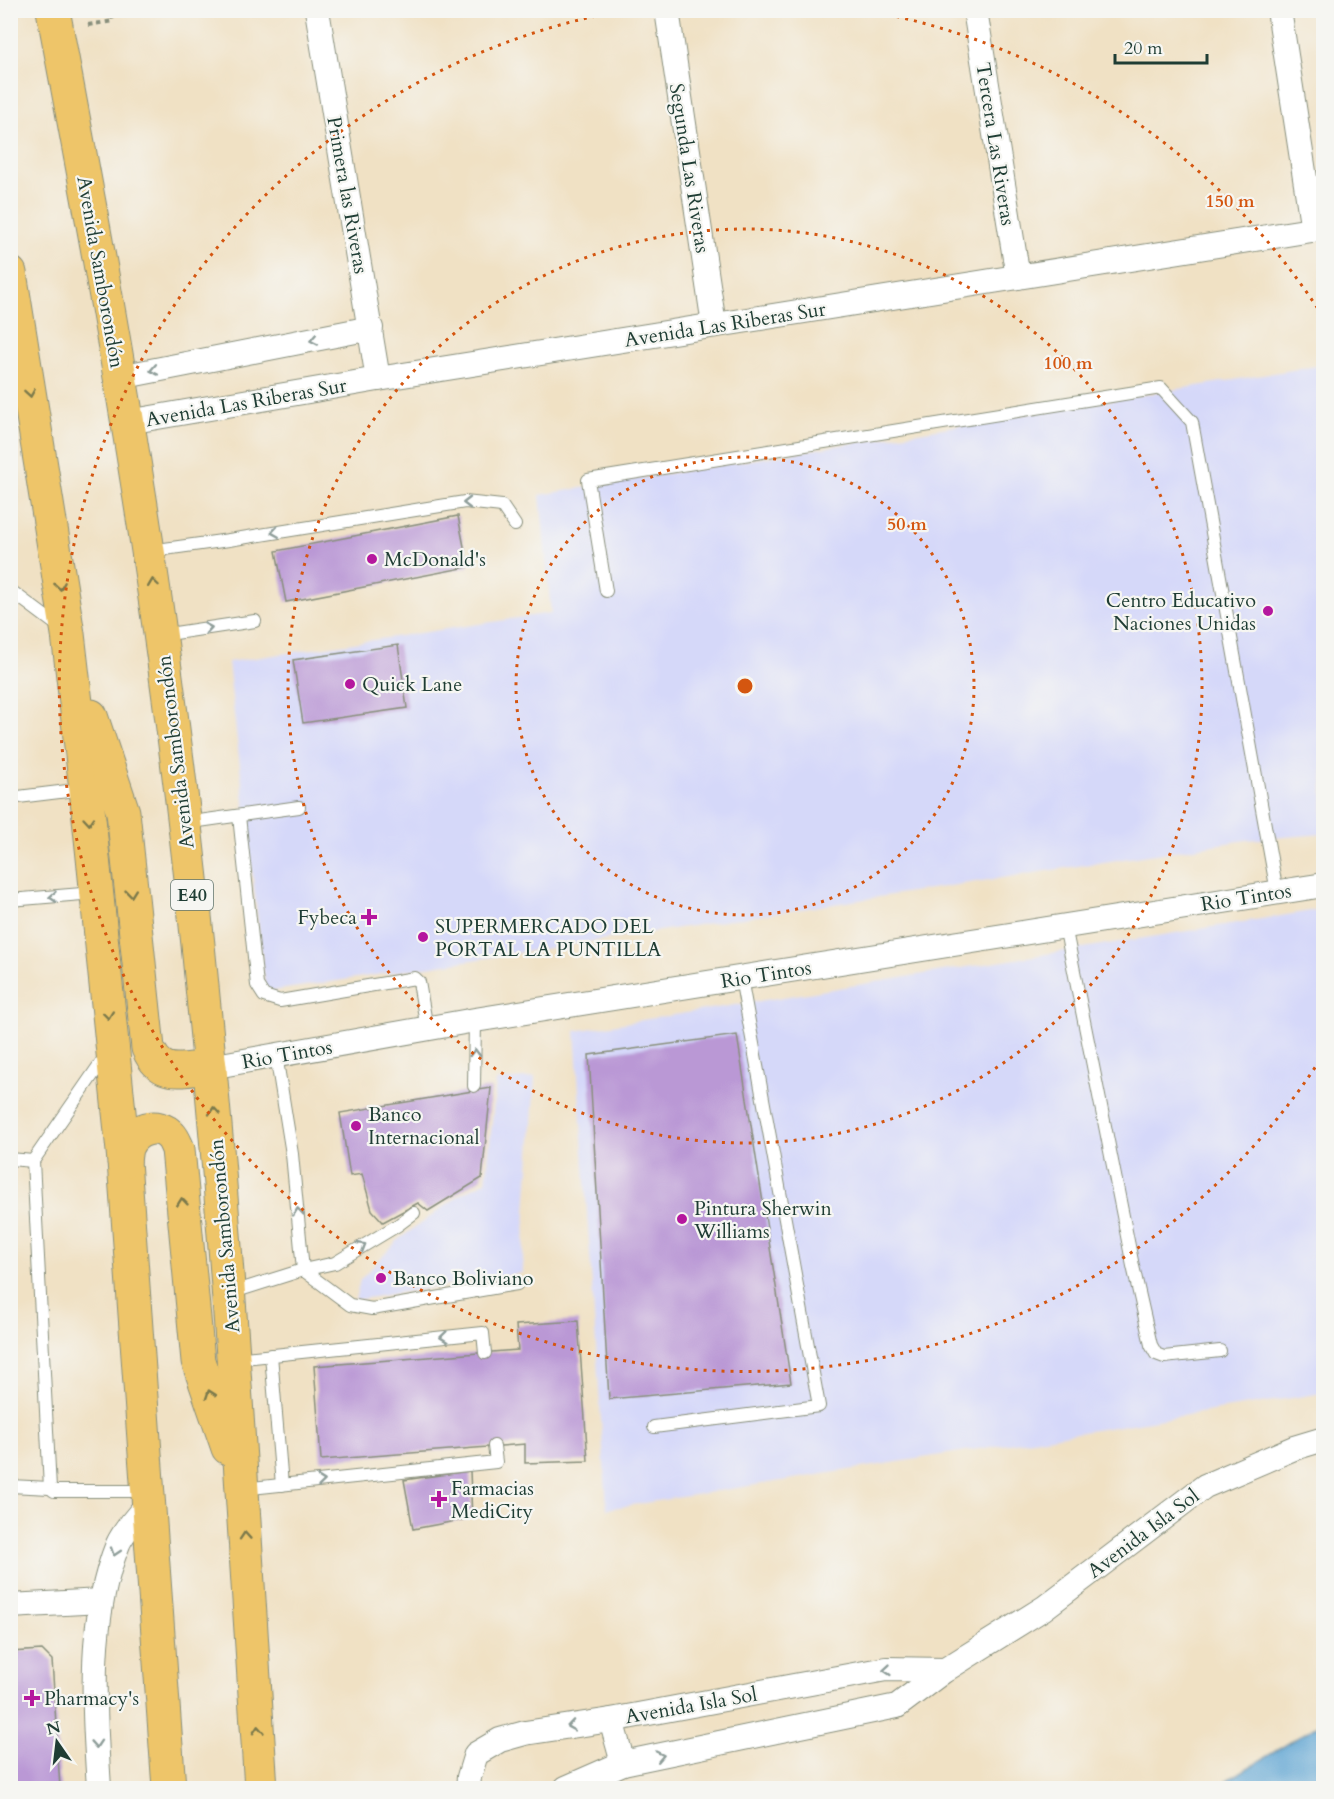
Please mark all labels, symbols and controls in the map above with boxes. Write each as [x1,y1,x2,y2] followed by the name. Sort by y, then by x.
[1115,27,1206,65] scale bar
[1124,36,1163,61] text: 20 m
[969,61,1022,228] street label: Tercera Las Riveras
[663,81,716,255] street label: Segunda Las Riveras
[320,114,375,276] street label: Primera las Riveras
[70,174,131,371] street label: Avenida Samborondón
[1205,189,1255,214] text: 150 m
[622,295,828,354] street label: Avenida Las Riberas Sur
[309,333,319,346] one-way arrow
[1043,351,1093,376] text: 100 m
[149,363,159,376] one-way arrow
[144,371,349,433] street label: Avenida Las Riberas Sur
[24,388,36,397] one-way arrow
[463,497,472,509] one-way arrow
[887,512,927,537] text: 50 m
[270,526,279,538] one-way arrow
[384,546,486,573] place label: McDonald's
[365,552,379,566] marker: McDonald's
[147,579,159,588] one-way arrow
[54,581,66,590] one-way arrow
[1106,587,1256,637] place label: Centro Educativo Naciones Unidas
[1261,604,1275,618] marker: Centro Educativo Naciones Unidas
[203,622,213,635] one-way arrow
[150,653,201,850] street label: Avenida Samborondón
[362,671,462,698] place label: Quick Lane
[735,676,755,696] centre of rings
[343,677,357,691] marker: Quick Lane
[82,816,95,825] one-way arrow
[1199,877,1293,918] street label: Rio Tintos
[171,880,213,910] road number: E40
[124,889,137,898] one-way arrow
[48,890,57,903] one-way arrow
[297,904,357,931] place label: Fybeca
[362,910,376,924] marker: Fybeca
[435,913,662,963] place label: SUPERMERCADO DEL PORTAL LA PUNTILLA
[416,930,430,944] marker: SUPERMERCADO DEL PORTAL LA PUNTILLA
[719,954,813,995] street label: Rio Tintos
[101,1010,114,1019] one-way arrow
[240,1033,334,1076] street label: Rio Tintos
[468,1049,481,1058] one-way arrow
[368,1101,480,1151] place label: Banco Internacional
[208,1106,221,1115] one-way arrow
[349,1119,363,1133] marker: Banco Internacional
[203,1137,246,1334] street label: Avenida Samborondón
[693,1195,832,1245] place label: Pintura Sherwin Williams
[176,1197,189,1207] one-way arrow
[292,1207,305,1216] one-way arrow
[675,1212,689,1226] marker: Pintura Sherwin Williams
[356,1242,366,1254] one-way arrow
[393,1265,534,1292] place label: Banco Boliviano
[374,1271,388,1285] marker: Banco Boliviano
[440,1330,449,1343] one-way arrow
[204,1389,217,1400] one-way arrow
[316,1475,326,1488] one-way arrow
[451,1475,534,1525] place label: Farmacias MediCity
[1082,1482,1205,1584] street label: Avenida Isla Sol
[432,1492,446,1506] marker: Farmacias MediCity
[239,1531,252,1540] one-way arrow
[110,1546,123,1557] one-way arrow
[882,1664,891,1677] one-way arrow
[623,1681,759,1730] street label: Avenida Isla Sol
[44,1685,139,1712] place label: Pharmacy's
[25,1691,39,1705] marker: Pharmacy's
[27,1712,87,1772] north arrow
[44,1716,63,1741] text: N
[566,1720,575,1732] one-way arrow
[251,1726,264,1735] one-way arrow
[90,1740,103,1749] one-way arrow
[654,1750,664,1763] one-way arrow

